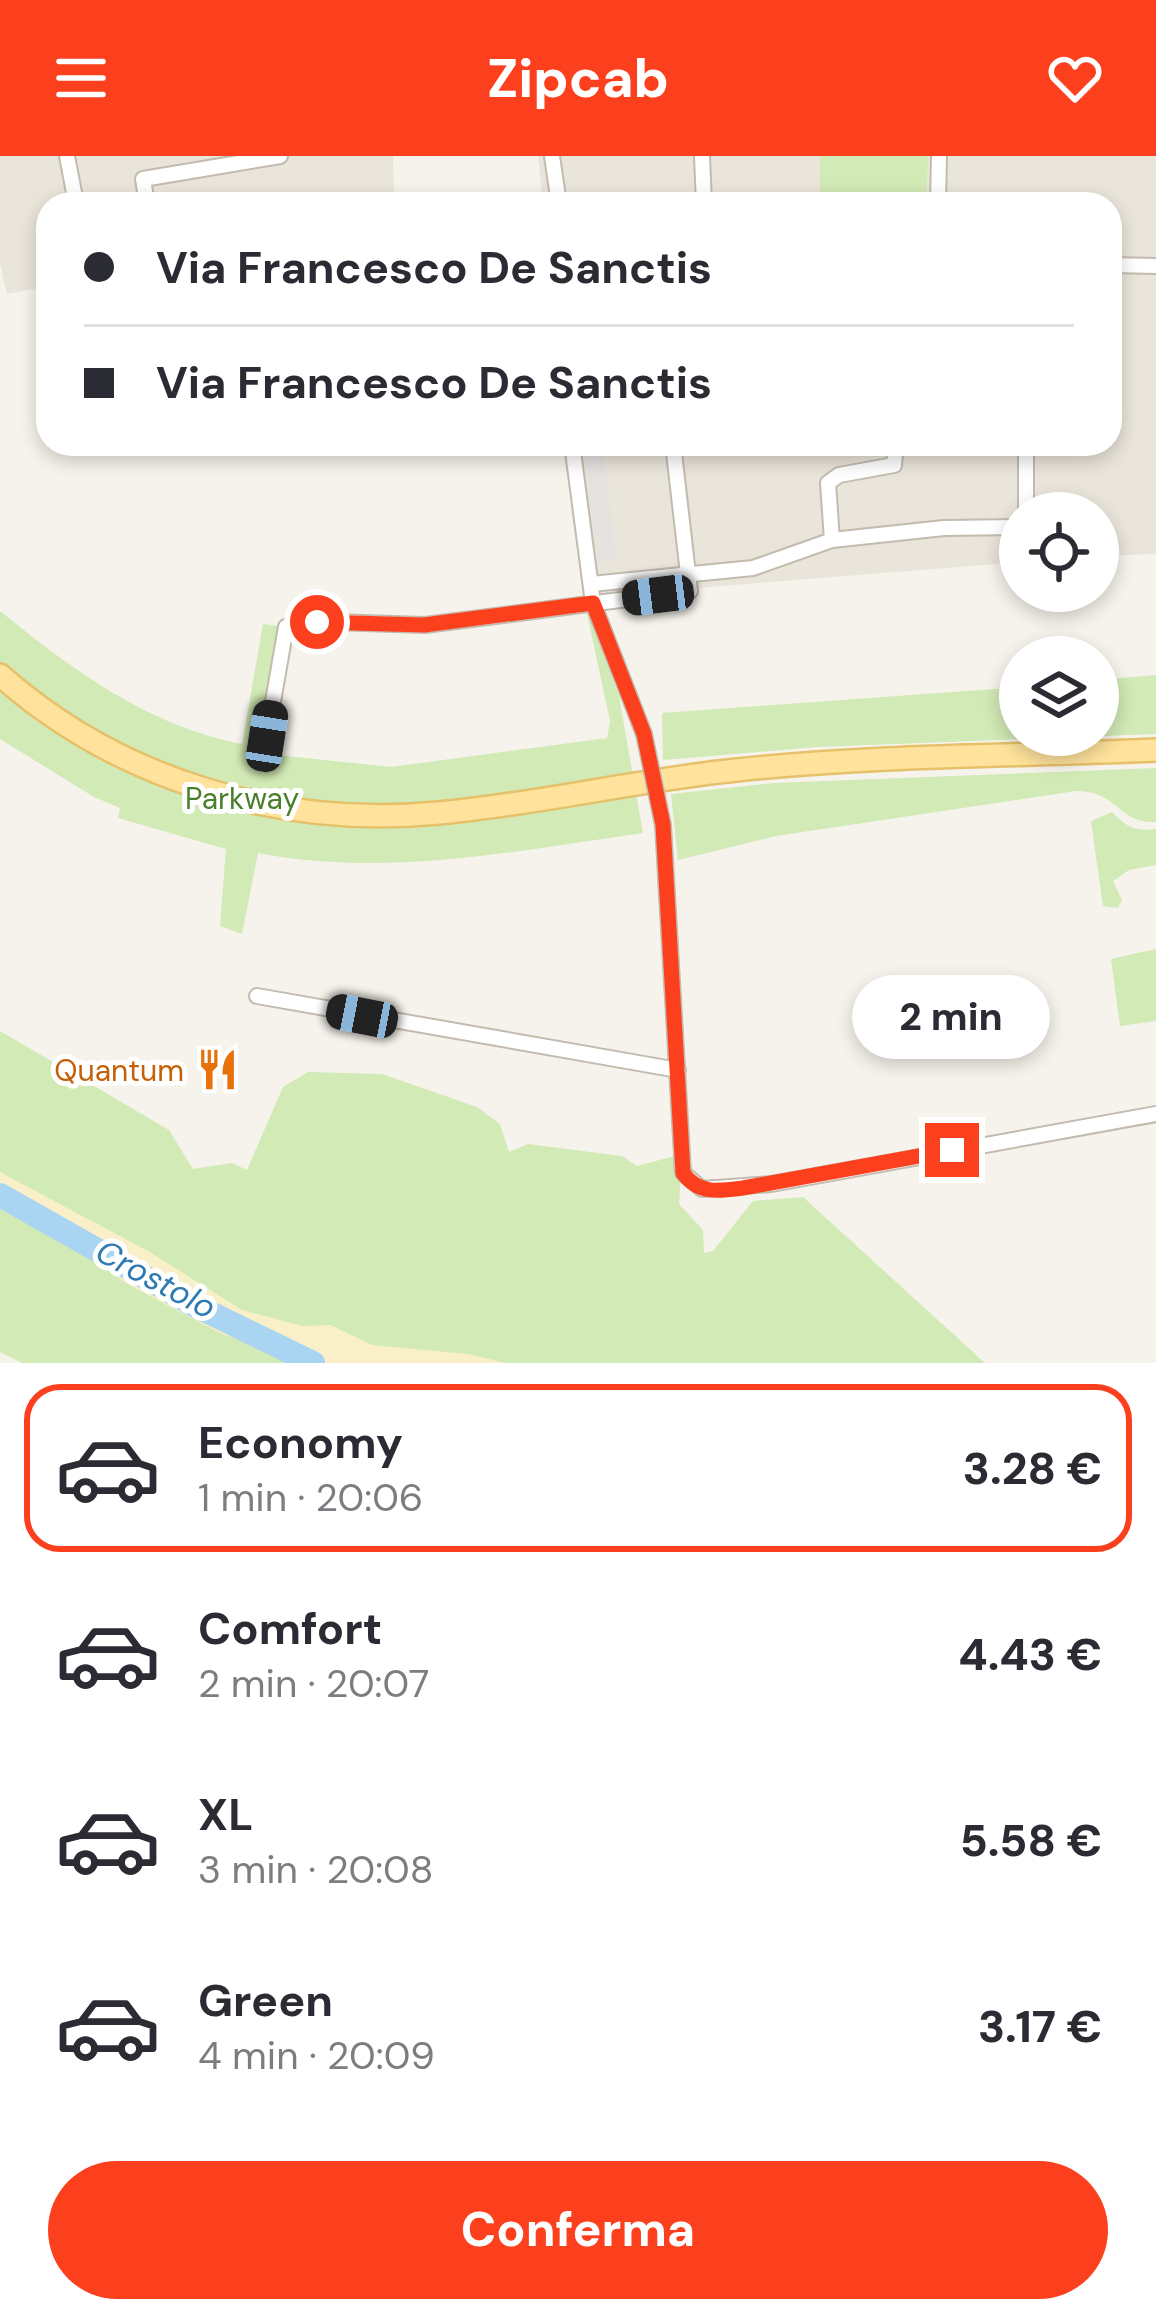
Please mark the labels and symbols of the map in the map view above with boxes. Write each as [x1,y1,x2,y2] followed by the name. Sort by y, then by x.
[620,573,696,617] car
[290,595,344,649] route start
[244,698,290,774] car
[185,779,299,818] park label: Parkway
[853,976,1051,1060] callout: 2 min
[323,991,401,1041] car
[195,1047,241,1093] restaurant icon: Quantum
[54,1051,184,1090] place label: Quantum
[925,1123,979,1177] route end
[88,1229,224,1329] water label: Crostolo

